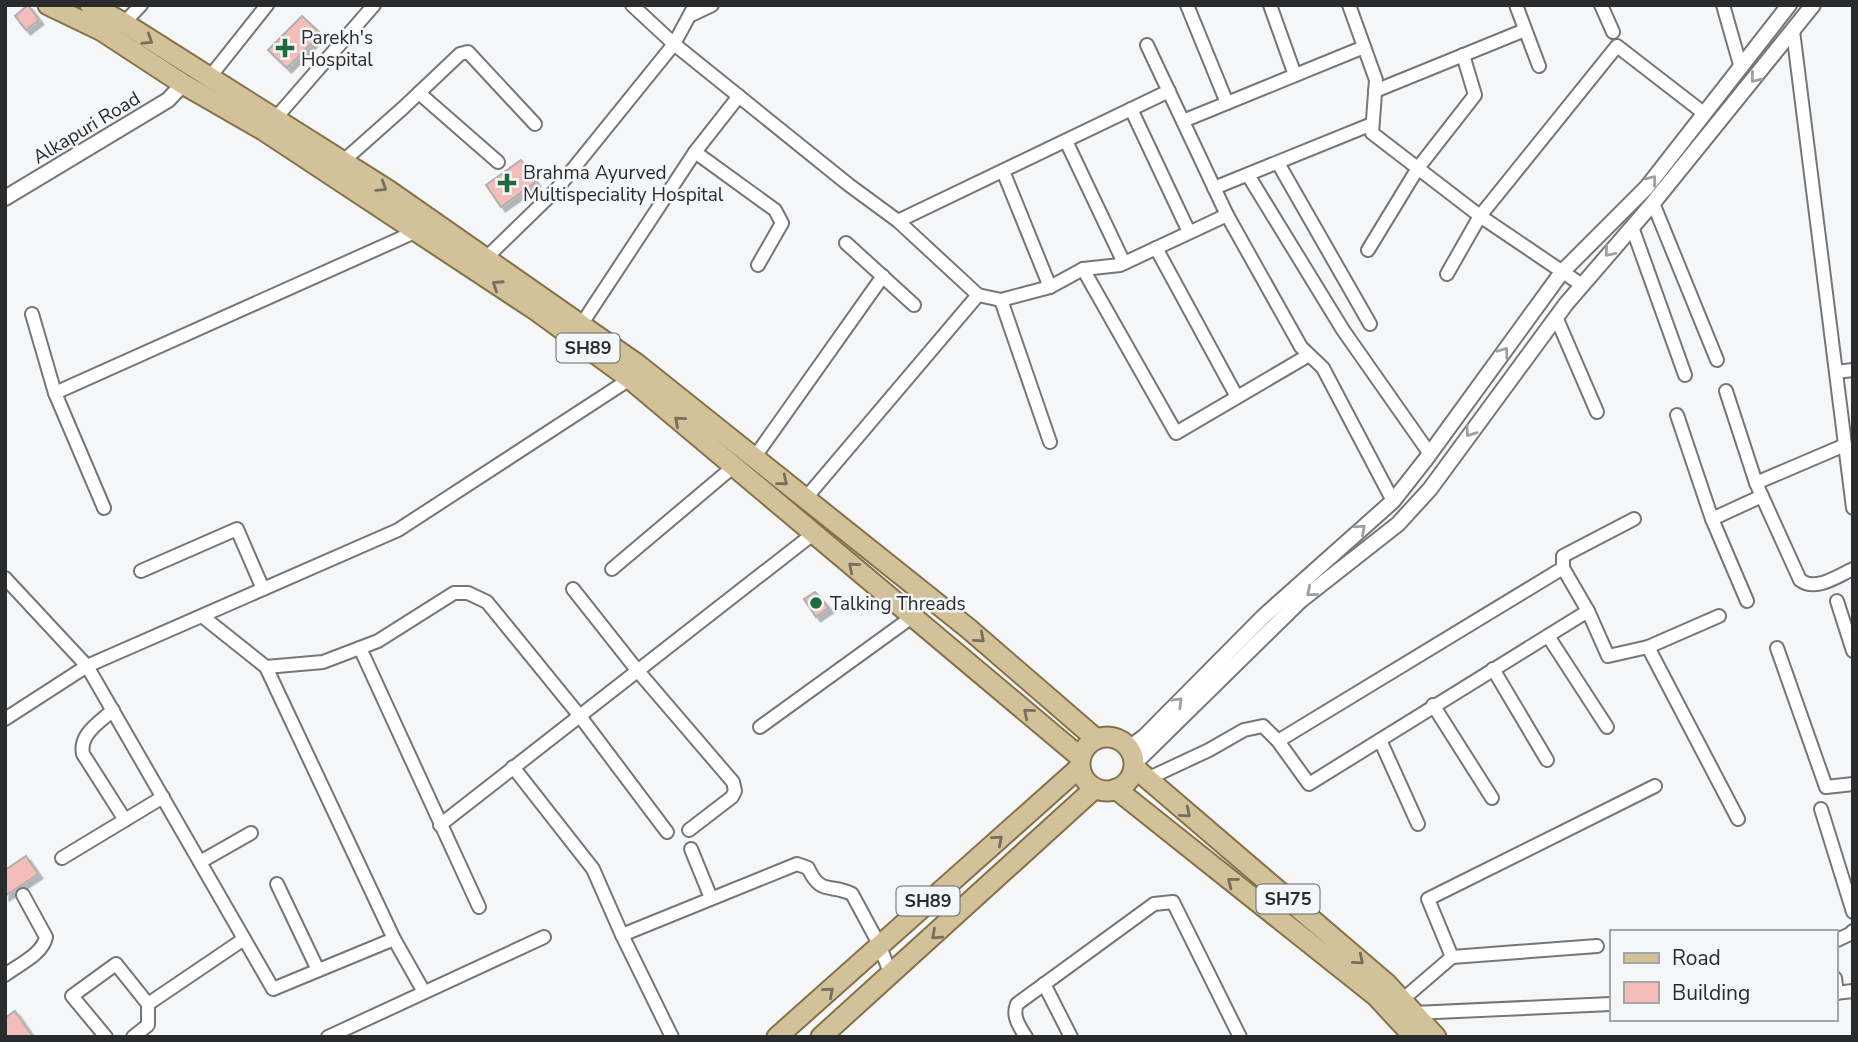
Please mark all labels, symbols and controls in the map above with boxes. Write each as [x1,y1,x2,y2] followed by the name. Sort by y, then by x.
[301,25,373,73] place label: Parekh's Hospital
[141,32,154,45] one-way arrow
[275,38,295,58] marker: Parekh's Hospital
[1751,69,1763,82] one-way arrow
[28,86,145,170] street label: Alkapuri Road
[523,160,724,208] place label: Brahma Ayurved Multispeciality Hospital
[497,173,517,193] marker: Brahma Ayurved Multispeciality Hospital
[1644,176,1656,189] one-way arrow
[375,179,388,192] one-way arrow
[1605,244,1618,257] one-way arrow
[492,280,505,293] one-way arrow
[556,334,620,362] road number: SH89
[1495,347,1508,360] one-way arrow
[674,417,687,429] one-way arrow
[1466,424,1479,437] one-way arrow
[775,473,787,486] one-way arrow
[1353,525,1366,537] one-way arrow
[849,563,861,576] one-way arrow
[1307,584,1319,597] one-way arrow
[830,591,966,617] place label: Talking Threads
[808,595,824,611] marker: Talking Threads
[971,630,984,642] one-way arrow
[1170,697,1183,710] one-way arrow
[1023,709,1036,721] one-way arrow
[1178,804,1191,817] one-way arrow
[990,836,1003,848] one-way arrow
[1227,877,1240,890] one-way arrow
[1256,884,1320,914] road number: SH75
[897,887,960,916] road number: SH89
[931,926,944,939] one-way arrow
[1610,930,1837,1021] legend
[1672,944,1721,972] text: Road
[1351,952,1364,964] one-way arrow
[1672,979,1750,1007] text: Building
[821,988,834,1000] one-way arrow

